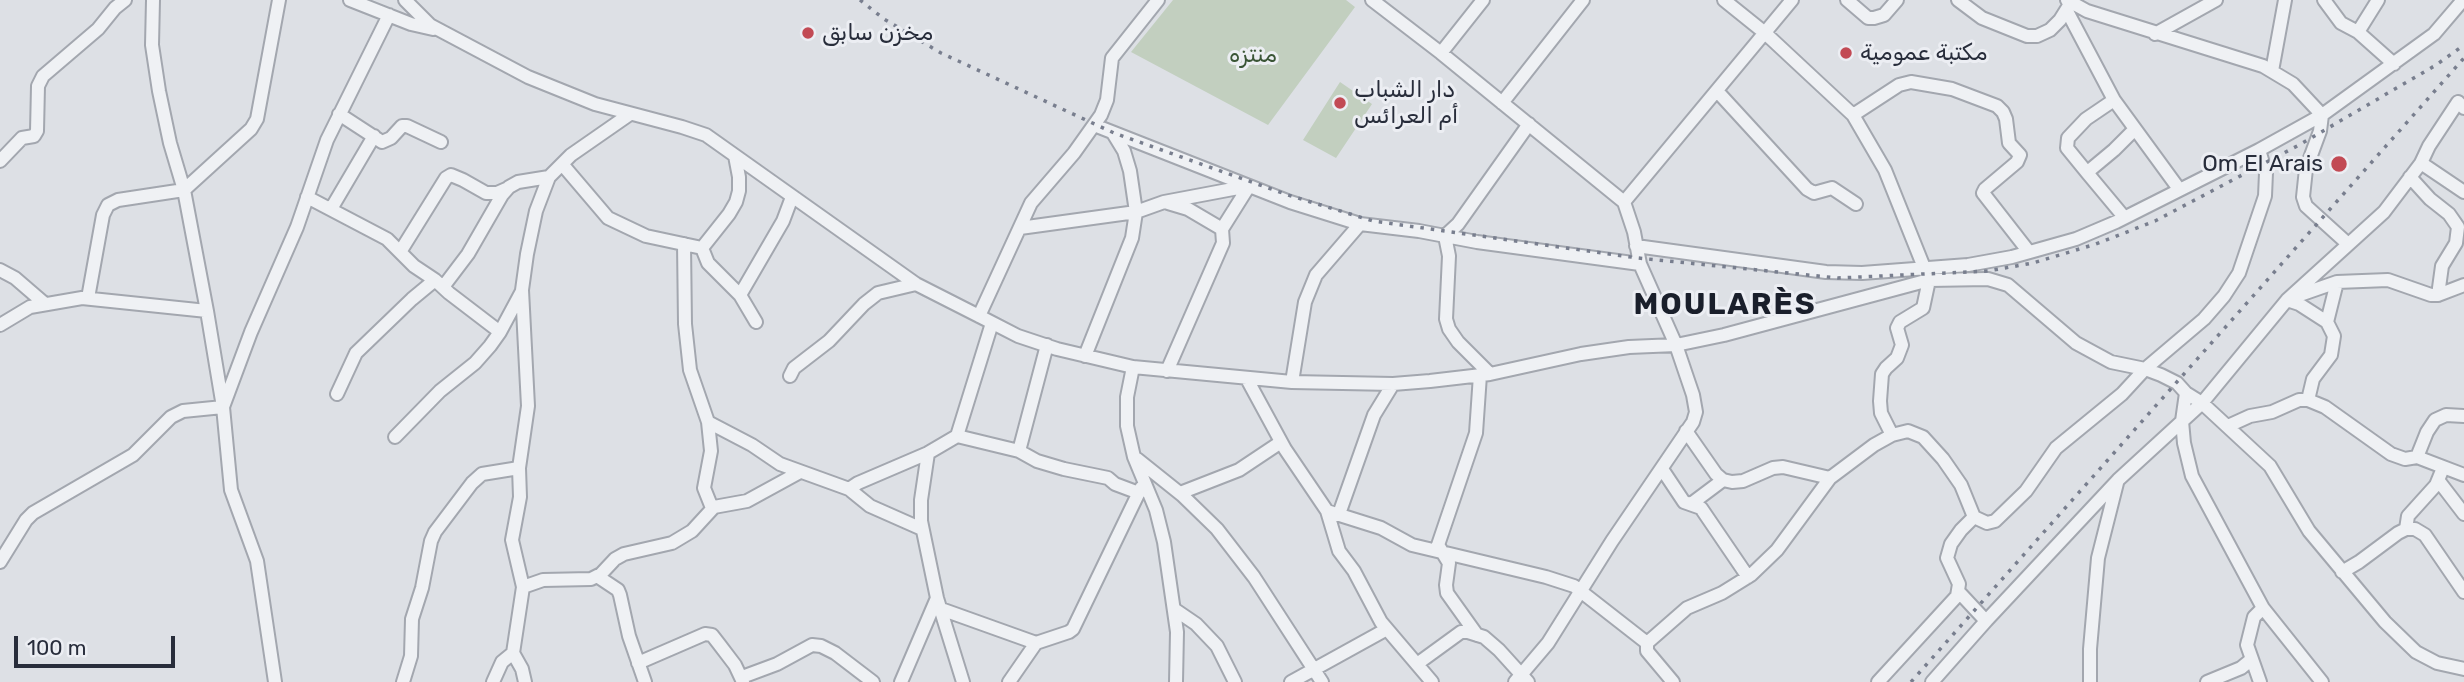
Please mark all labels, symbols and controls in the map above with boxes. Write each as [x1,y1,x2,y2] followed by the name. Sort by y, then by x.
[822,19,933,47] place label: مخزن سابق
[800,25,816,41] marker: مخزن سابق
[1860,39,1987,67] place label: مكتبة عمومية
[1229,41,1277,69] park label: منتزه
[1838,45,1854,61] marker: مكتبة عمومية
[1354,76,1459,130] place label: دار الشباب أم العرائس
[1332,95,1348,111] marker: دار الشباب أم العرائس
[2202,150,2323,178] place label: Om El Arais
[2329,154,2349,174] marker: Om El Arais
[1634,287,1816,323] district label: MOULARÈS
[18,622,178,666] scale bar
[27,635,86,660] text: 100 m

